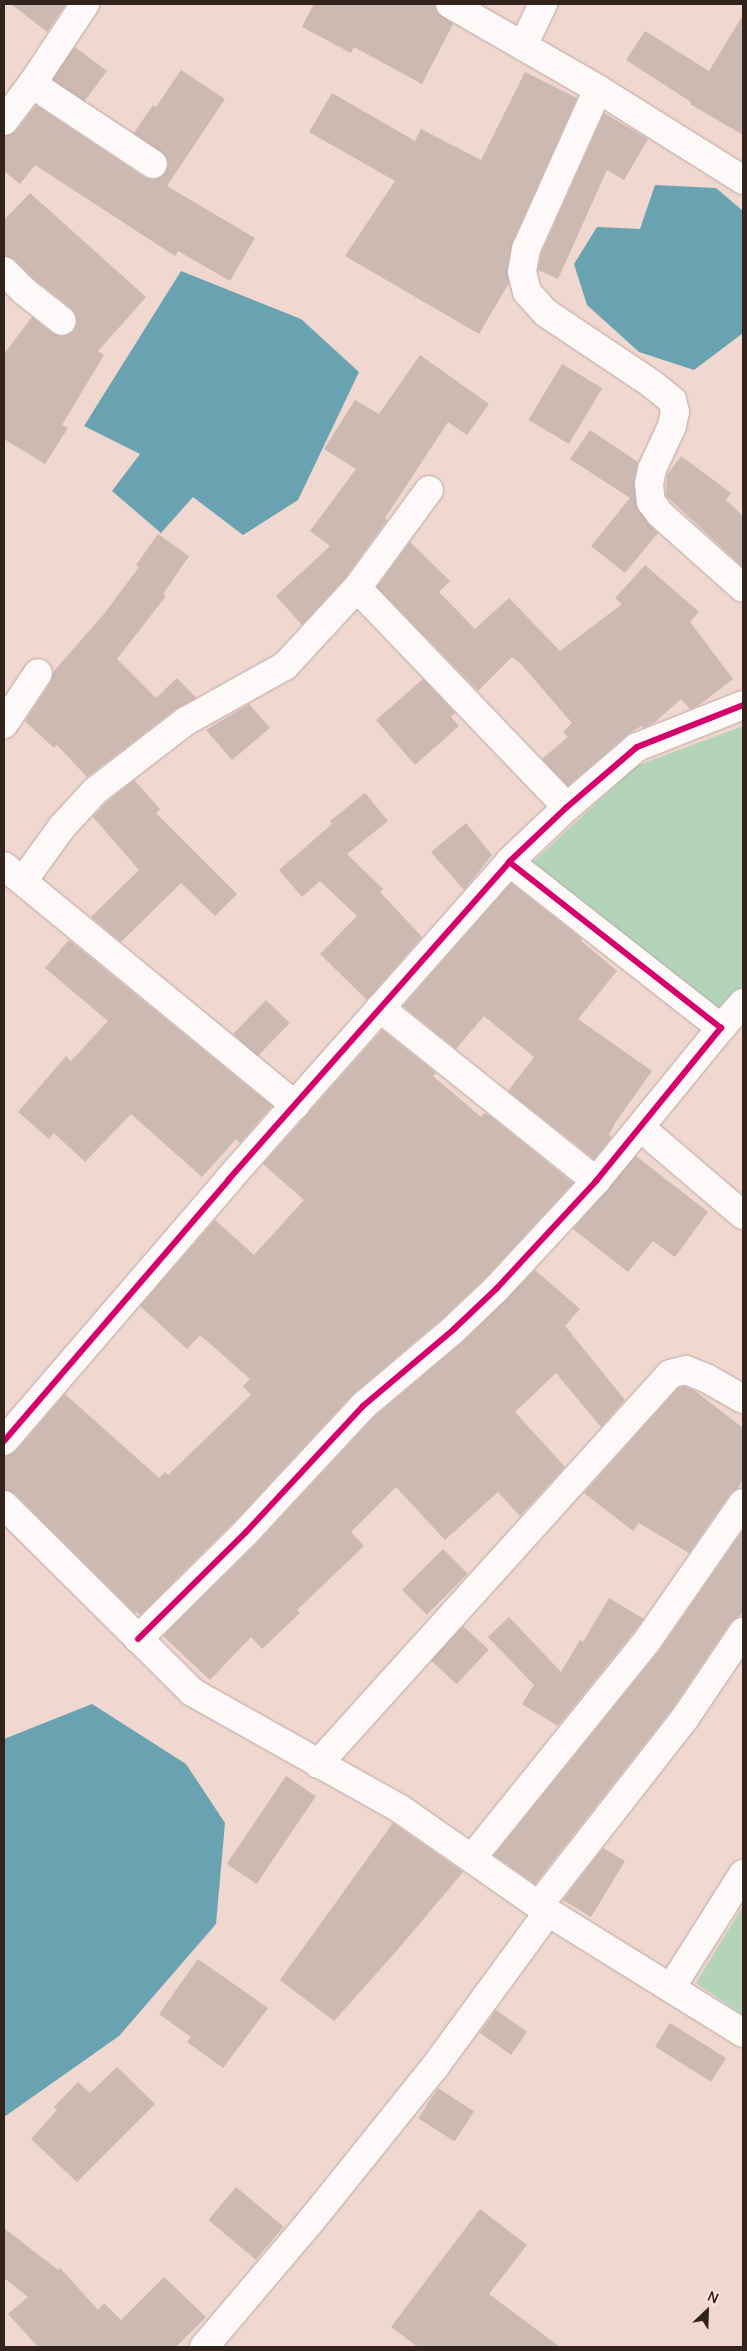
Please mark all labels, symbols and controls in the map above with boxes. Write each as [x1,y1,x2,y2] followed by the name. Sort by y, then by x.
[682,2286,732,2336] north arrow
[705,2286,722,2308] text: N

